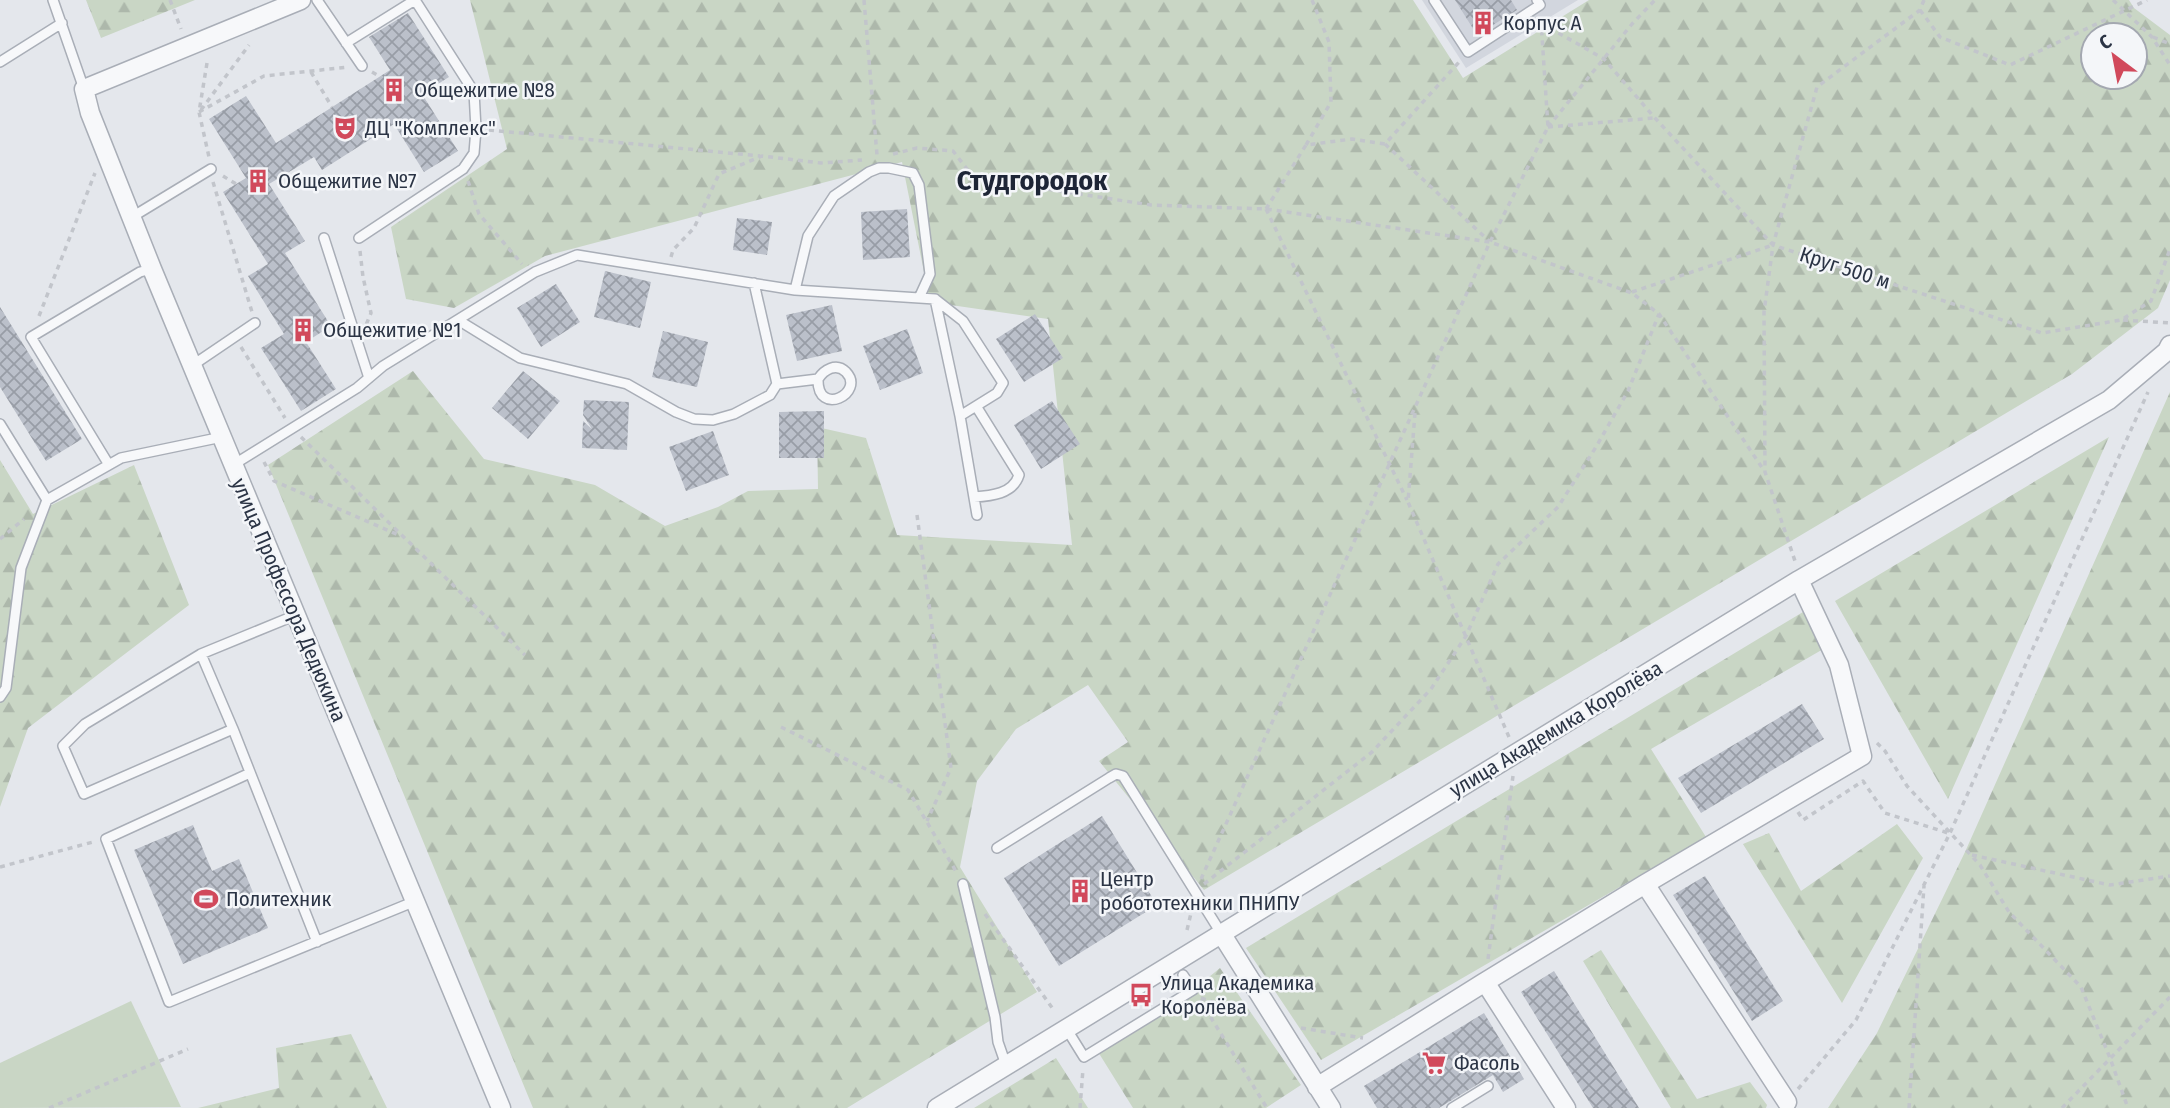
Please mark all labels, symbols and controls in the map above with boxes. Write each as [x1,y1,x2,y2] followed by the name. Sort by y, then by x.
[1469,9,1497,37] building icon: Корпус А
[1503,10,1582,36] place label: Корпус А
[2079,21,2149,91] north arrow
[2095,30,2116,54] text: С
[380,76,408,104] building icon: Общежитие №8
[414,77,555,103] place label: Общежитие №8
[331,114,359,142] theatre icon: ДЦ "Комплекс"
[364,115,496,141] place label: ДЦ "Комплекс"
[957,164,1108,197] district label: Студгородок
[244,167,272,195] building icon: Общежитие №7
[278,168,416,194] place label: Общежитие №7
[1796,241,1894,295] street label: Круг 500 м
[289,316,317,344] building icon: Общежитие №1
[323,317,461,343] place label: Общежитие №1
[226,474,352,726] street label: улица Профессора Дедюкина
[1445,655,1667,803] street label: улица Академика Королёва
[1100,866,1300,916] place label: Центр робототехники ПНИПУ
[1066,877,1094,905] building icon: Центр робототехники ПНИПУ
[192,885,220,913] sports icon: Политехник
[226,886,331,912] place label: Политехник
[1160,970,1314,1020] place label: Улица Академика Королёва
[1127,981,1155,1009] bus stop icon: Улица Академика Королёва
[1420,1049,1448,1077] supermarket icon: Фасоль
[1454,1050,1520,1076] place label: Фасоль

